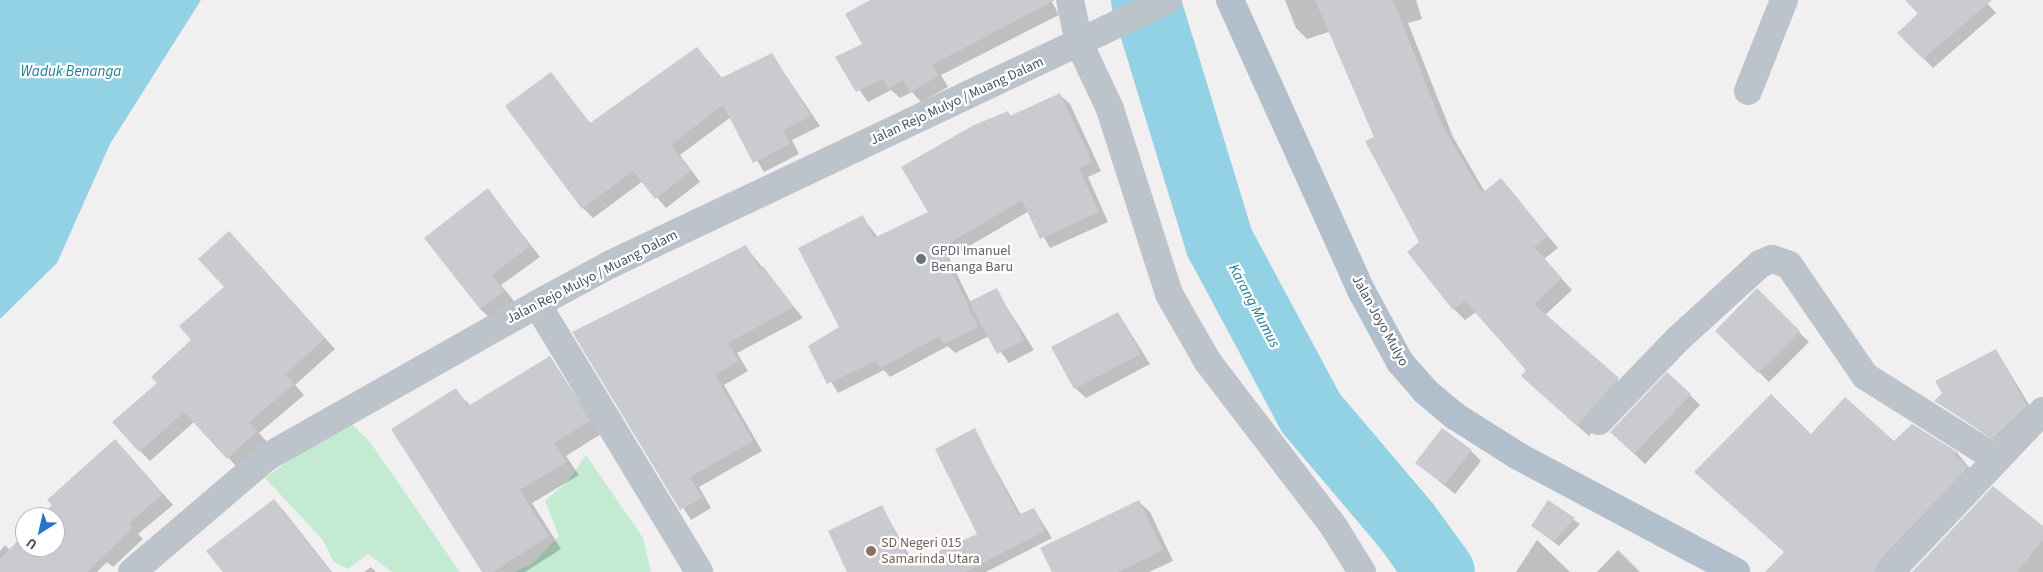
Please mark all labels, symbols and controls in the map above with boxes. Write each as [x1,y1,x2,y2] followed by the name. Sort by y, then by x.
[868,53,1046,149] street label: Jalan Rejo Mulyo / Muang Dalam
[21,63,121,81] water label: Waduk Benanga
[504,226,680,328] street label: Jalan Rejo Mulyo / Muang Dalam
[931,243,1013,276] place label: GPDI Imanuel Benanga Baru
[915,253,927,265] marker: GPDI Imanuel Benanga Baru
[1224,261,1284,351] water label: Karang Mumus
[1348,273,1412,369] street label: Jalan Joyo Mulyo
[15,507,65,557] north arrow
[22,533,42,554] text: U
[881,535,980,568] place label: SD Negeri 015 Samarinda Utara
[865,545,877,557] marker: SD Negeri 015 Samarinda Utara

